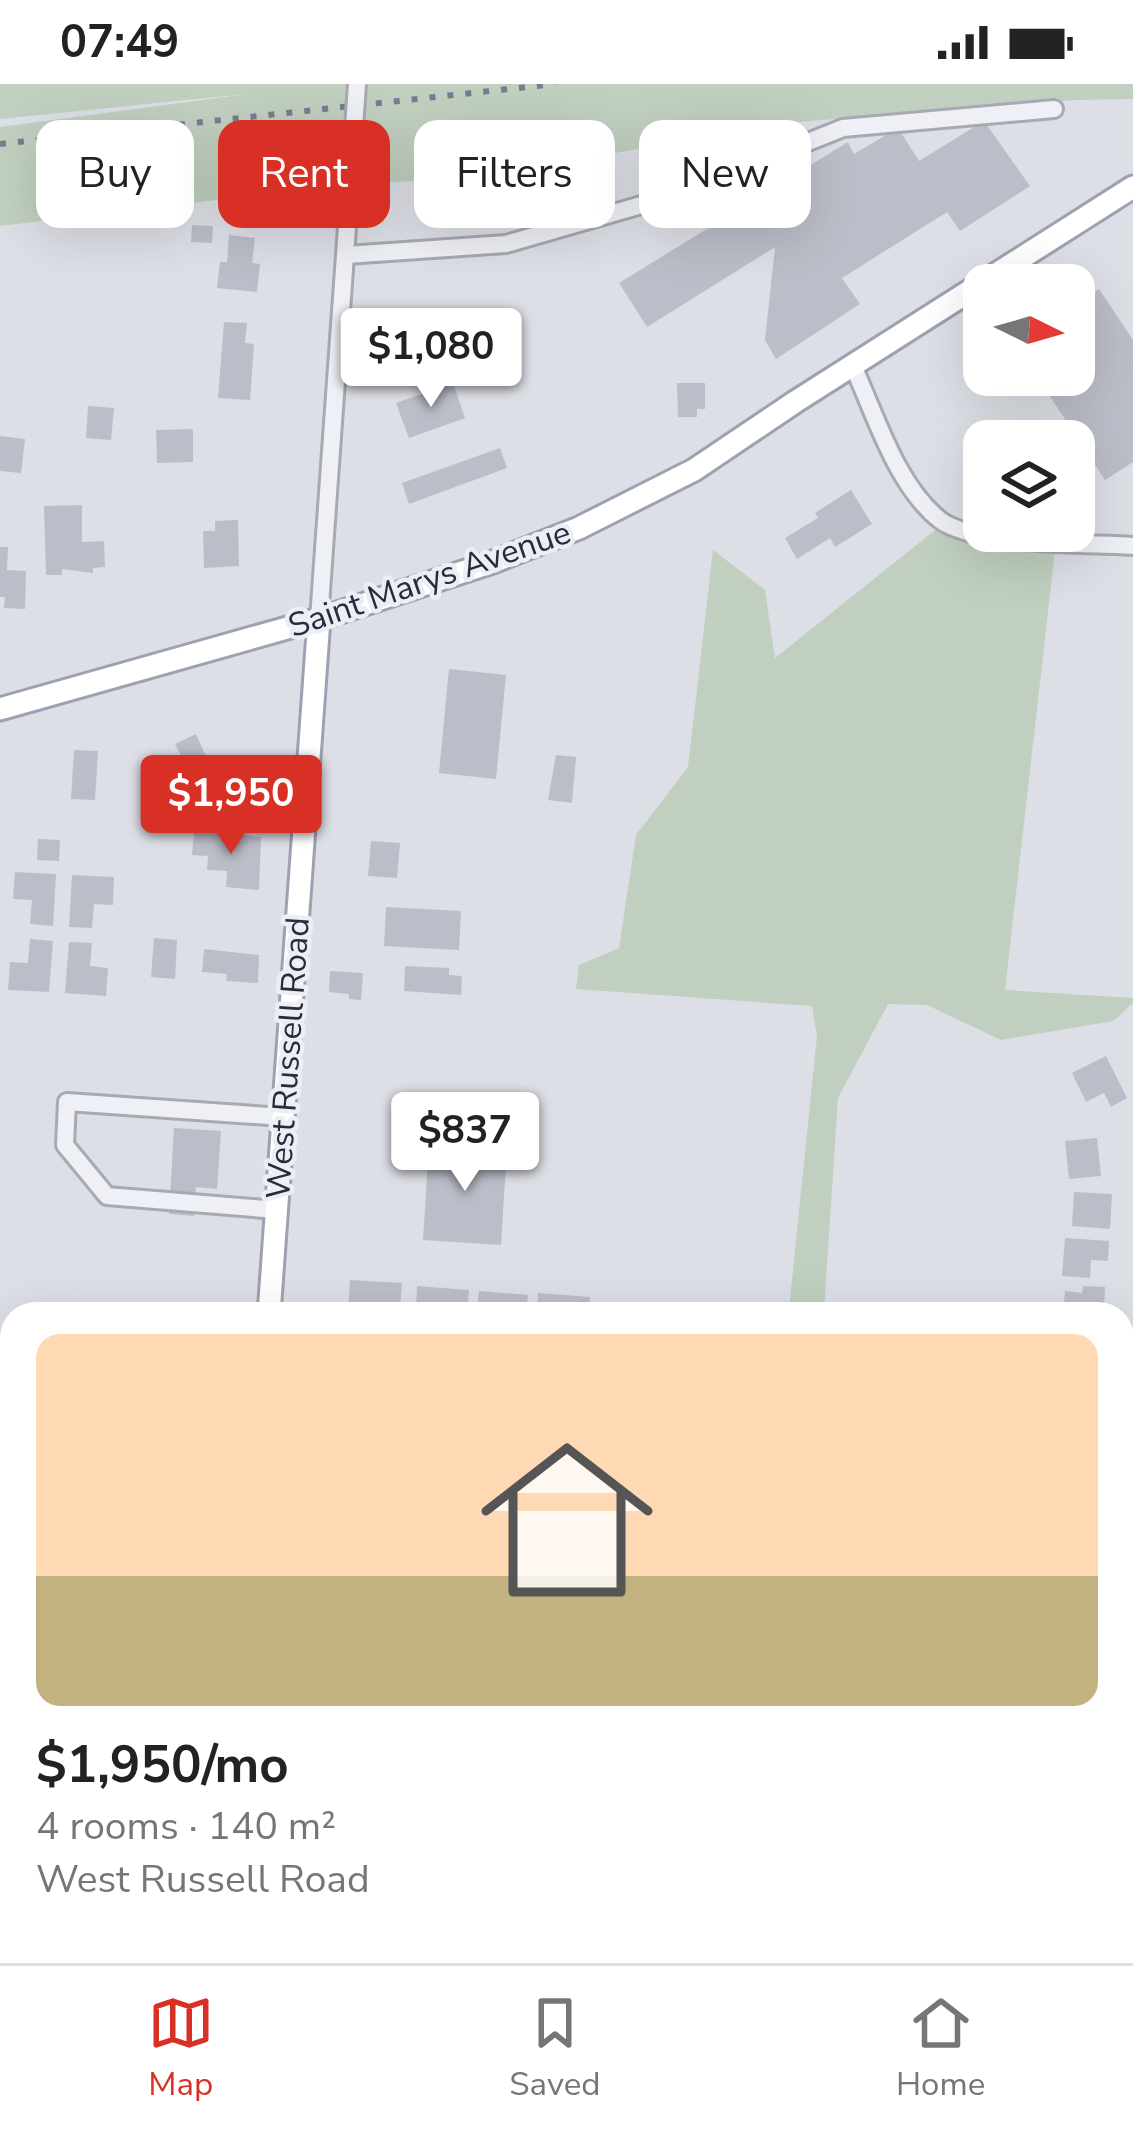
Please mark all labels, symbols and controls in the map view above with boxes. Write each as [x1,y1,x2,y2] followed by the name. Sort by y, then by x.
[60,12,179,73] text: 07:49
[36,120,194,228] chip: Buy
[218,120,390,228] chip: Rent
[414,120,615,228] chip: Filters
[639,120,811,228] chip: New
[963,264,1095,396] north arrow
[963,264,1095,552] map controls
[333,308,529,410] pin: $1,080
[368,320,494,373] text: $1,080
[963,420,1095,552] button: layers
[282,510,577,649] street label: Saint Marys Avenue
[133,755,329,857] pin: $1,950
[168,767,294,820] text: $1,950
[256,916,321,1201] street label: West Russell Road
[394,1092,536,1194] pin: $837
[418,1104,512,1157] text: $837
[459,1412,675,1628] icon: home
[36,1730,289,1800] text: $1,950/mo
[36,1800,336,1853] text: 4 rooms · 140 m²
[36,1853,370,1906] text: West Russell Road
[148,1990,214,2107] tab: Map
[509,1990,600,2107] tab: Saved
[896,1990,985,2107] tab: Home

